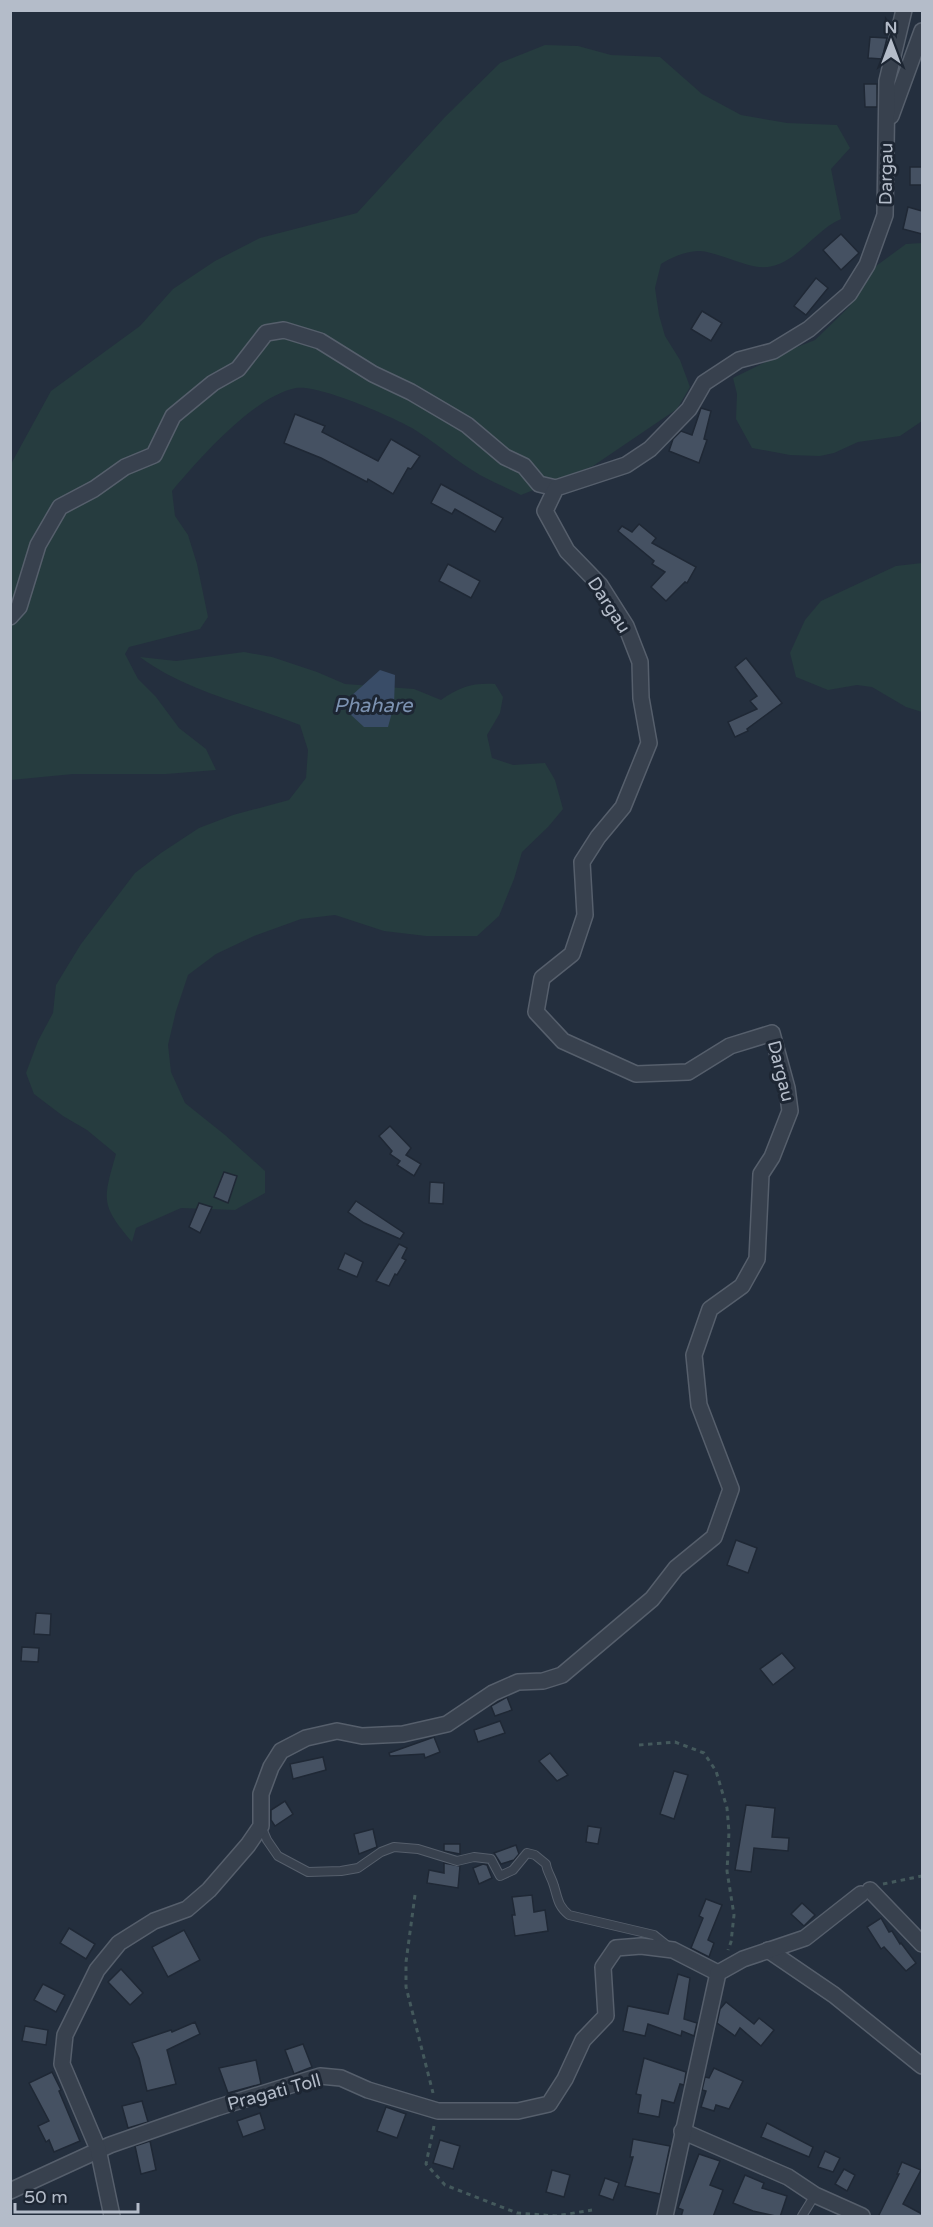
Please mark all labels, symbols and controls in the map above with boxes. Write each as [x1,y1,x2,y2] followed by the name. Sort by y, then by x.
[861,12,921,72] north arrow
[885,18,897,38] text: N
[874,143,898,205] street label: Dargau
[583,573,635,637] street label: Dargau
[334,694,414,718] water label: Phahare
[763,1038,799,1104] street label: Dargau
[225,2069,323,2115] street label: Pragati Toll
[15,2176,138,2214] scale bar
[24,2186,68,2208] text: 50 m

